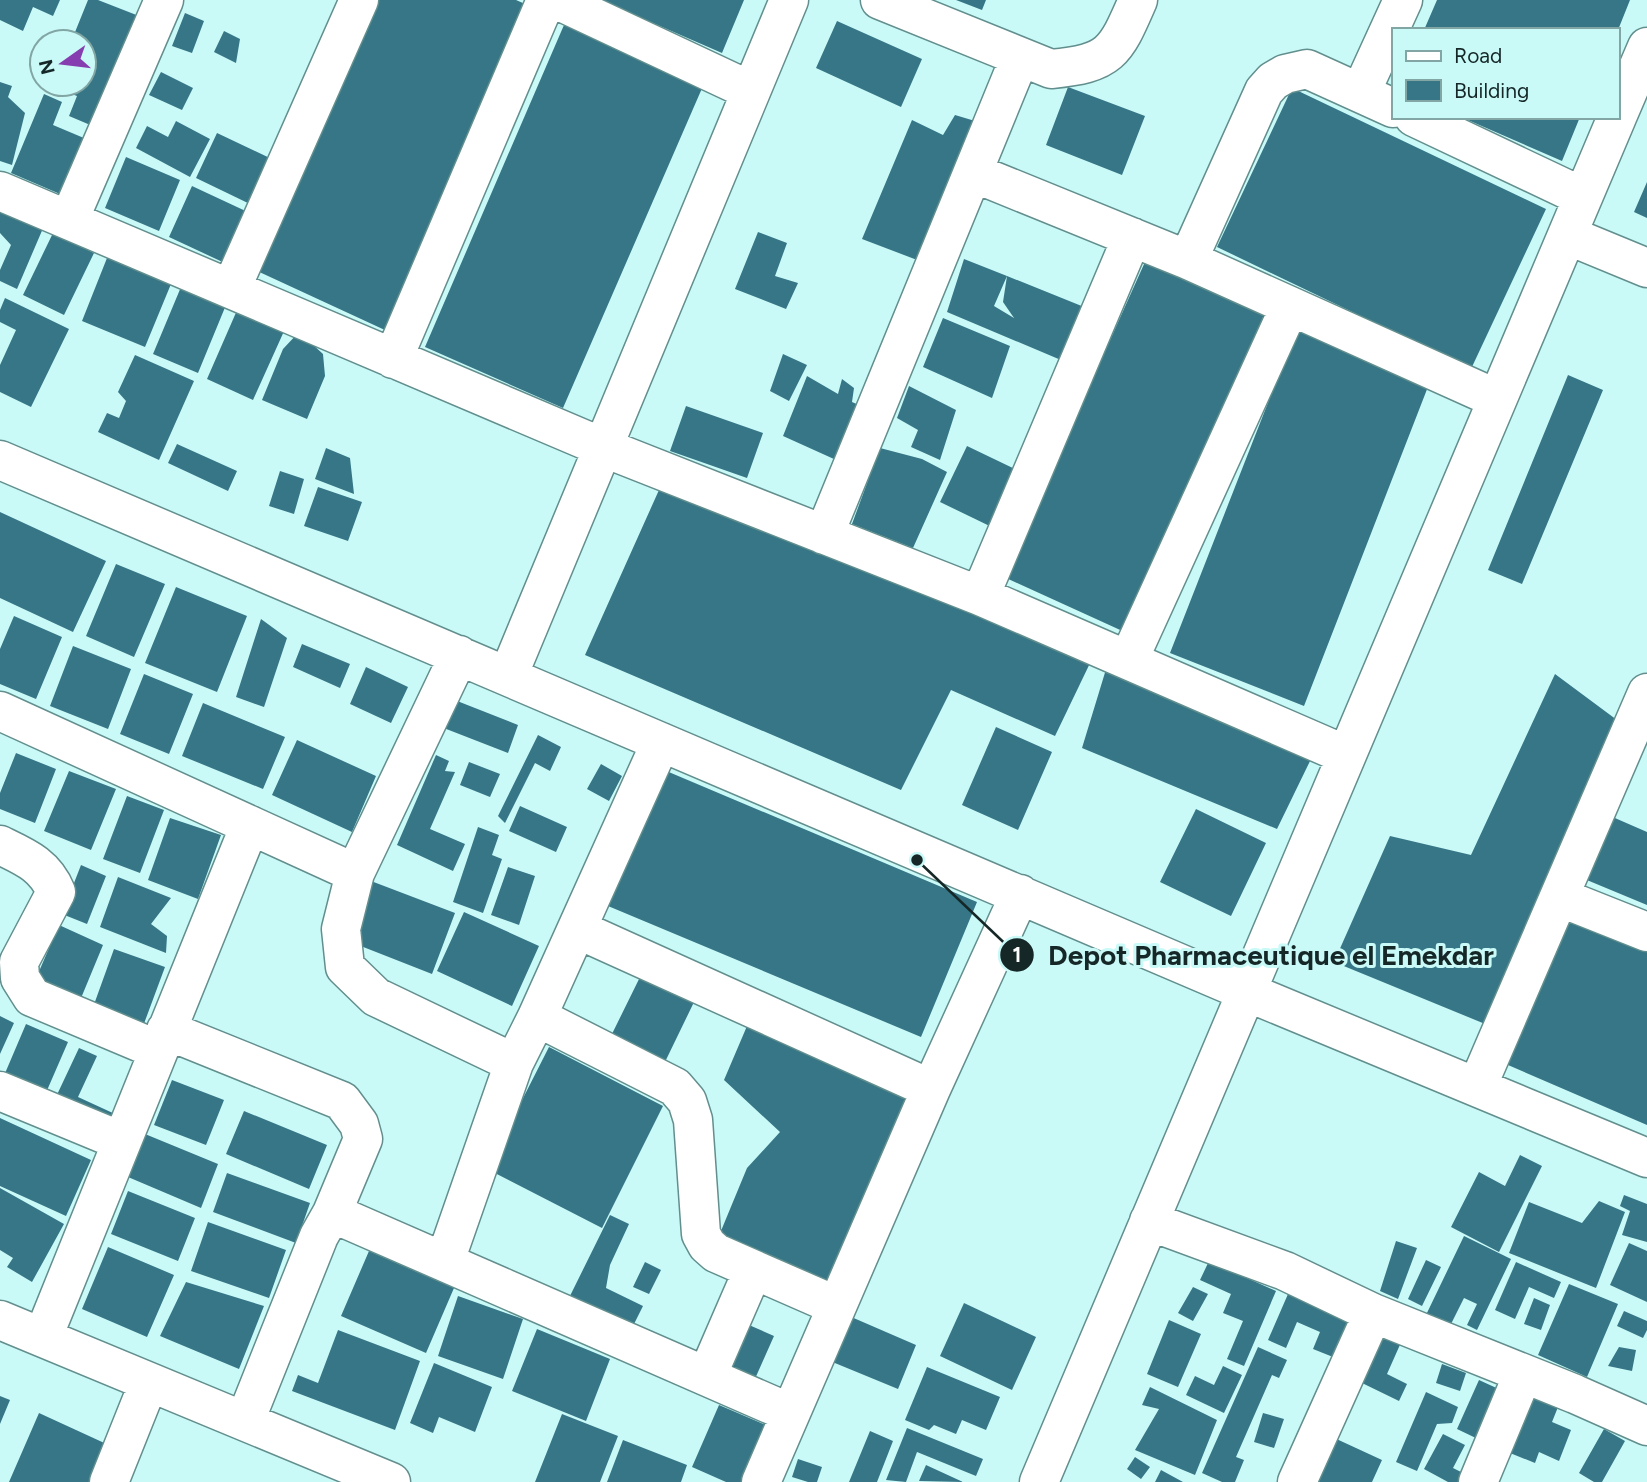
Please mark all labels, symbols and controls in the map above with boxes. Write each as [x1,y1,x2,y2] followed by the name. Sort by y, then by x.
[28,28,98,98] north arrow
[1392,28,1619,119] legend
[1454,43,1502,68] text: Road
[34,57,60,77] text: N
[1454,78,1529,103] text: Building
[1000,930,1508,979] callout: Depot Pharmaceutique el Emekdar
[1048,938,1494,972] text: Depot Pharmaceutique el Emekdar
[1013,942,1021,967] text: 1

